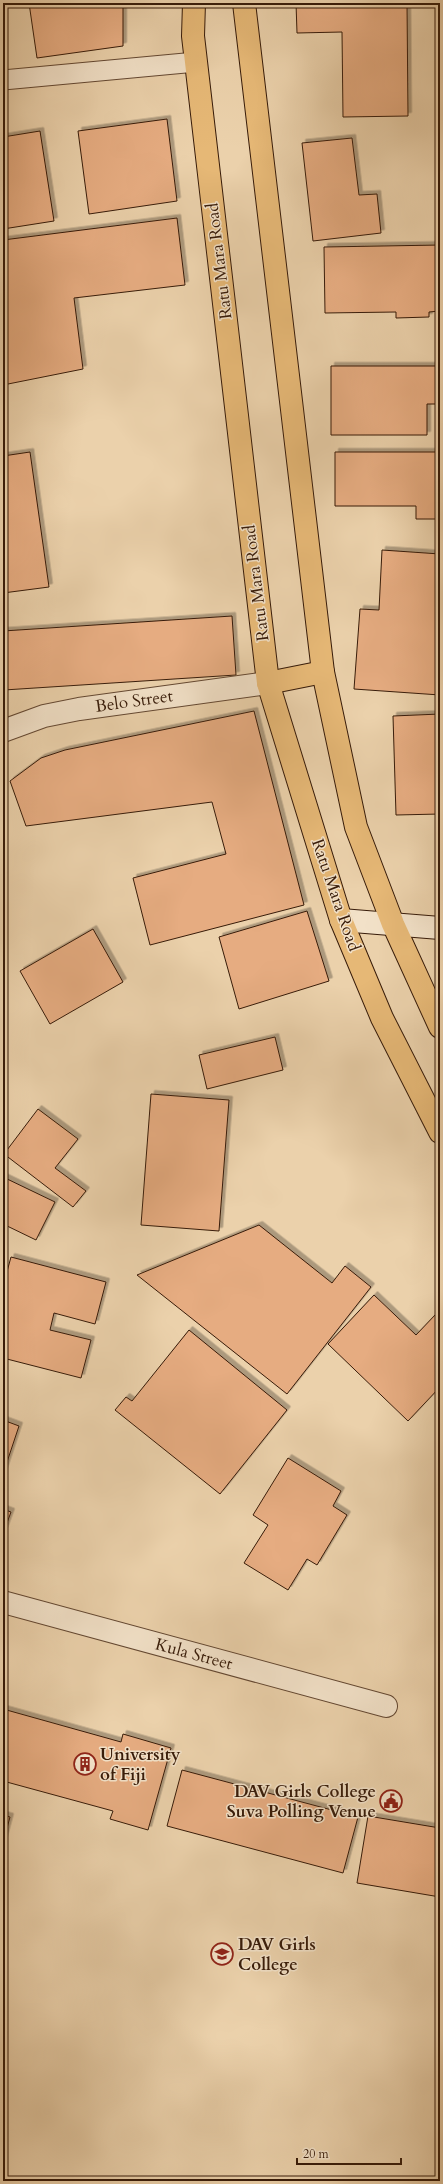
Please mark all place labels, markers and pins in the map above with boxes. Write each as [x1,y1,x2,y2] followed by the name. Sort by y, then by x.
[100,1743,181,1786] place label: University of Fiji
[72,1751,98,1777] building icon: University of Fiji
[227,1780,376,1823] place label: DAV Girls College Suva Polling Venue
[378,1788,404,1814] public building icon: DAV Girls College Suva Polling Venue
[238,1933,316,1976] place label: DAV Girls College
[209,1941,235,1967] school or university icon: DAV Girls College

